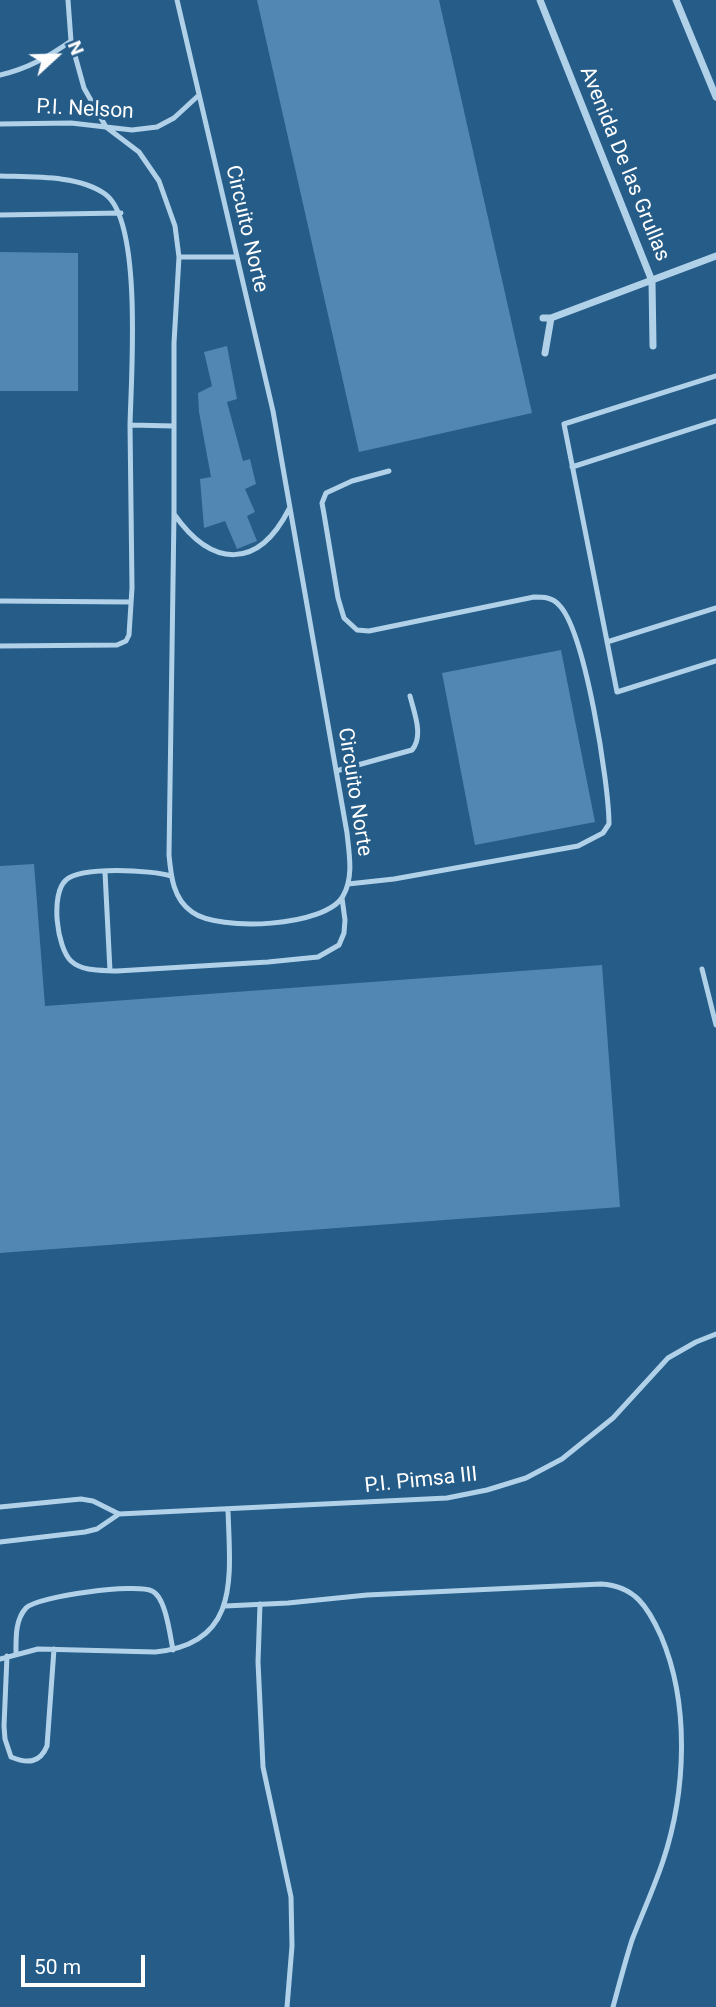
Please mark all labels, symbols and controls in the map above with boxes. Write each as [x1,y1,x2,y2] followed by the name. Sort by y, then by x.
[21,21,91,91] north arrow
[63,37,89,58] text: N
[573,63,675,265] street label: Avenida De las Grullas
[36,95,134,125] street label: P.I. Nelson
[219,163,273,295] street label: Circuito Norte
[331,726,377,858] street label: Circuito Norte
[363,1463,479,1499] street label: P.I. Pimsa III
[24,1940,149,1984] scale bar
[34,1955,81,1979] text: 50 m

